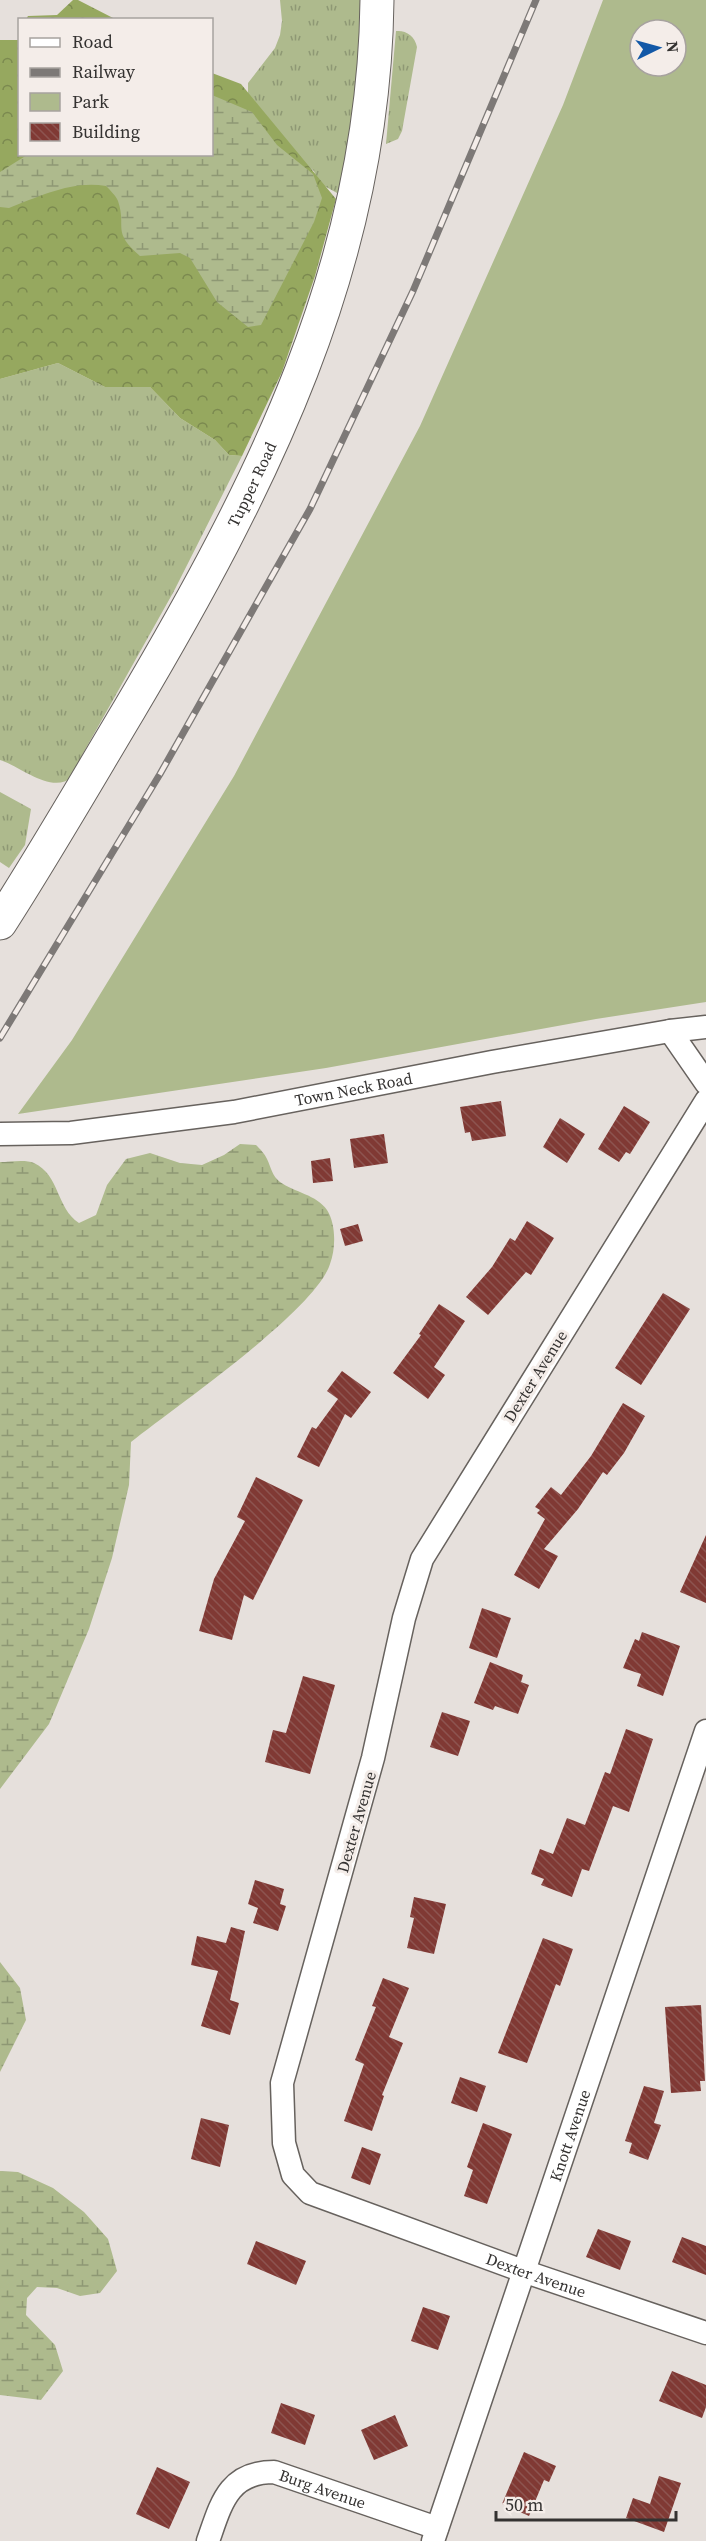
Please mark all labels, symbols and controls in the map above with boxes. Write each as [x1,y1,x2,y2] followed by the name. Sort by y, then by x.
[18,18,213,156] legend
[628,18,688,78] north arrow
[72,29,113,54] text: Road
[661,40,684,54] text: N
[72,59,136,84] text: Railway
[72,89,109,114] text: Park
[72,119,140,144] text: Building
[222,438,281,531] street label: Tupper Road
[293,1067,414,1111] street label: Town Neck Road
[498,1326,572,1426] street label: Dexter Avenue
[331,1769,381,1875] street label: Dexter Avenue
[544,2086,595,2184] street label: Knott Avenue
[483,2247,589,2303] street label: Dexter Avenue
[276,2464,369,2514] street label: Burg Avenue
[496,2484,676,2522] scale bar
[505,2492,543,2517] text: 50 m

